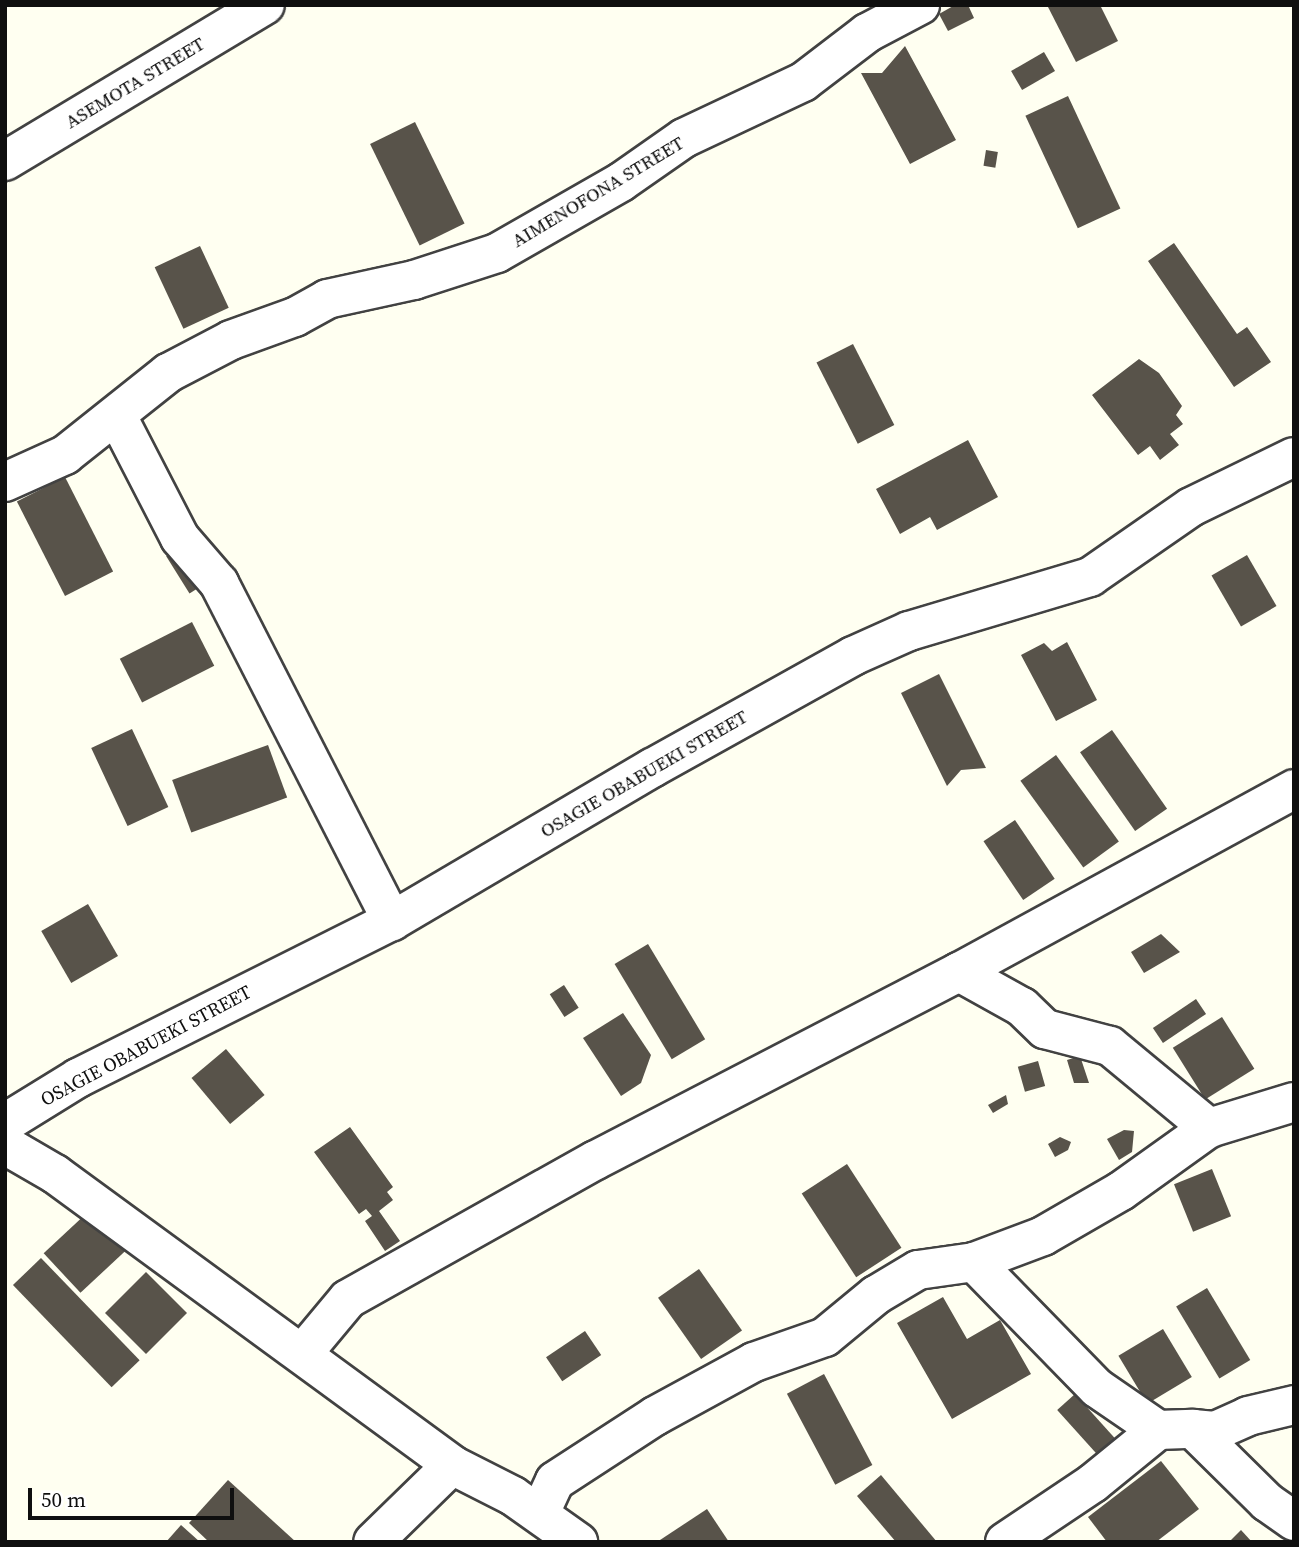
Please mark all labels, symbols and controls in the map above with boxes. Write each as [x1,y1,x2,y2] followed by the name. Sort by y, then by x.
[61,32,209,134] street label: ASEMOTA STREET
[508,132,688,252] street label: AIMENOFONA STREET
[536,705,752,843] street label: OSAGIE OBABUEKI STREET
[37,981,255,1111] street label: OSAGIE OBABUEKI STREET
[32,1474,238,1518] scale bar
[41,1485,86,1514] text: 50 m

